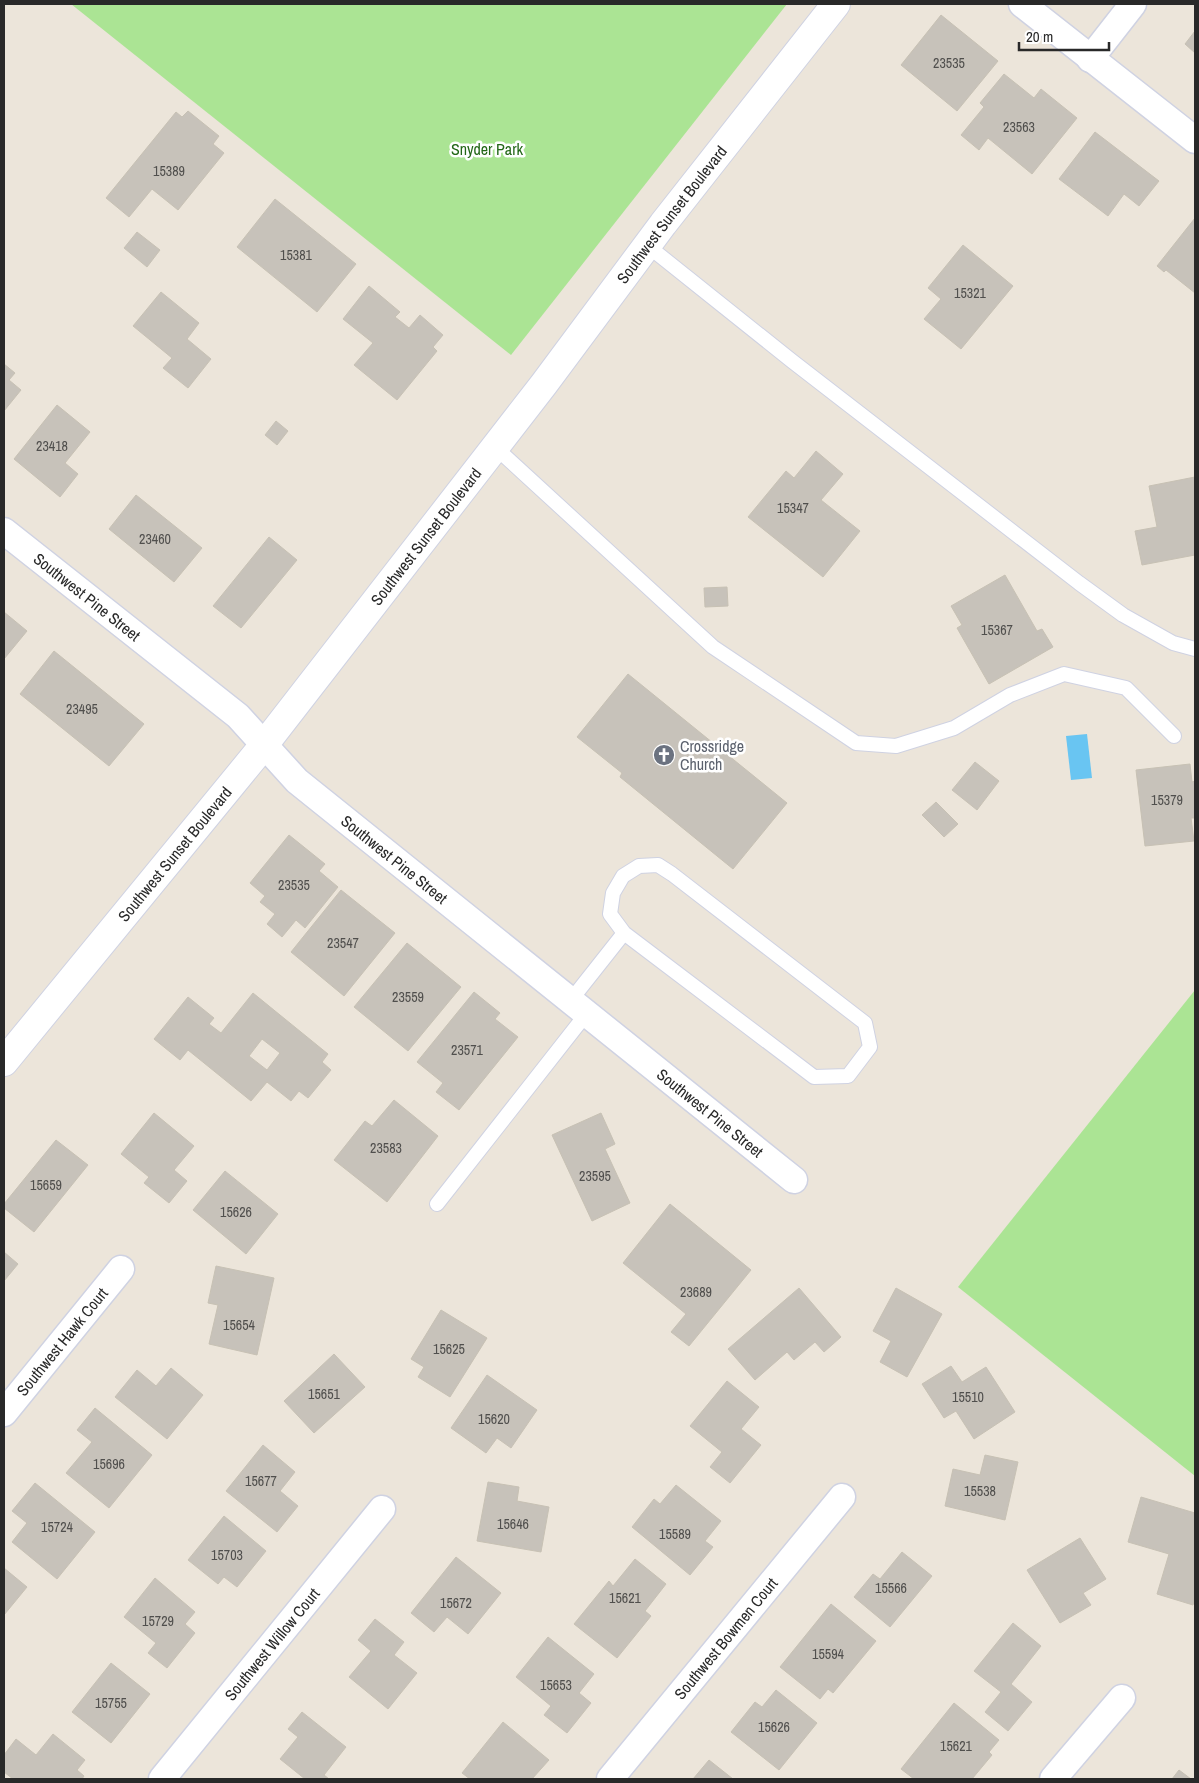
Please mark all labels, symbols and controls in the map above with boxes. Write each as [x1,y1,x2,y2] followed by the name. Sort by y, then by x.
[1019,20,1109,52] scale bar
[1026,26,1053,47] text: 20 m
[933,54,965,72] house number: 23535
[1003,118,1035,136] house number: 23563
[451,138,524,160] park label: Snyder Park
[611,141,732,288] street label: Southwest Sunset Boulevard
[153,162,185,180] house number: 15389
[280,246,313,264] house number: 15381
[954,284,987,302] house number: 15321
[36,437,68,455] house number: 23418
[365,463,486,610] street label: Southwest Sunset Boulevard
[777,499,809,517] house number: 15347
[139,530,171,548] house number: 23460
[29,548,146,646] street label: Southwest Pine Street
[981,621,1013,639] house number: 15367
[66,700,98,718] house number: 23495
[680,735,744,775] place label: Crossridge Church
[652,743,676,767] church icon: Crossridge Church
[113,782,237,926] street label: Southwest Sunset Boulevard
[1151,791,1183,809] house number: 15379
[337,810,453,909] street label: Southwest Pine Street
[278,876,310,894] house number: 23535
[327,934,359,952] house number: 23547
[392,988,424,1006] house number: 23559
[451,1041,484,1059] house number: 23571
[652,1063,768,1162] street label: Southwest Pine Street
[370,1139,402,1157] house number: 23583
[579,1167,611,1185] house number: 23595
[30,1176,62,1194] house number: 15659
[220,1203,252,1221] house number: 15626
[11,1283,113,1400] street label: Southwest Hawk Court
[680,1283,712,1301] house number: 23689
[223,1316,256,1334] house number: 15654
[433,1340,465,1358] house number: 15625
[308,1385,341,1403] house number: 15651
[952,1388,984,1406] house number: 15510
[478,1410,510,1428] house number: 15620
[93,1455,125,1473] house number: 15696
[245,1472,277,1490] house number: 15677
[964,1482,996,1500] house number: 15538
[497,1515,529,1533] house number: 15646
[41,1518,74,1536] house number: 15724
[659,1525,691,1543] house number: 15589
[211,1546,243,1564] house number: 15703
[669,1573,783,1704] street label: Southwest Bowmen Court
[875,1579,907,1597] house number: 15566
[219,1583,325,1705] street label: Southwest Willow Court
[609,1589,642,1607] house number: 15621
[440,1594,472,1612] house number: 15672
[142,1612,174,1630] house number: 15729
[812,1645,845,1663] house number: 15594
[540,1676,572,1694] house number: 15653
[95,1694,127,1712] house number: 15755
[758,1718,790,1736] house number: 15626
[940,1737,973,1755] house number: 15621

